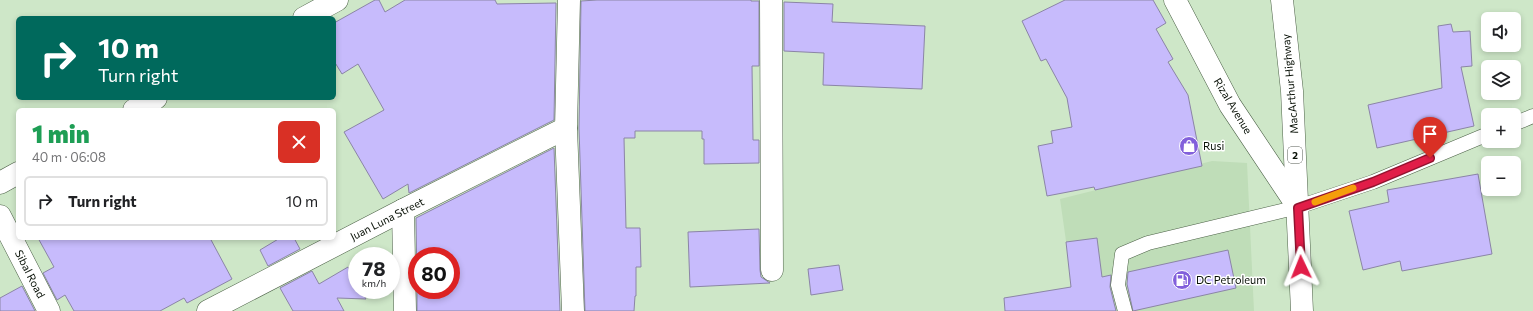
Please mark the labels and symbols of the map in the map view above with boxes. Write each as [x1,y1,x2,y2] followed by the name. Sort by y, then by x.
[1279,33,1300,135] street label: MacArthur Highway
[1212,75,1255,136] street label: Rizal Avenue
[1413,117,1447,158] pin
[1178,135,1200,157] shop icon: Rusi
[1203,139,1224,152] place label: Rusi
[1288,147,1302,163] road number: 2
[348,194,427,244] street label: Juan Luna Street
[1280,246,1322,288] position arrow
[408,247,460,299] speed limit sign: 80
[13,248,48,300] street label: Sibal Road
[1171,269,1193,291] fuel station icon: DC Petroleum
[1196,273,1266,286] place label: DC Petroleum

